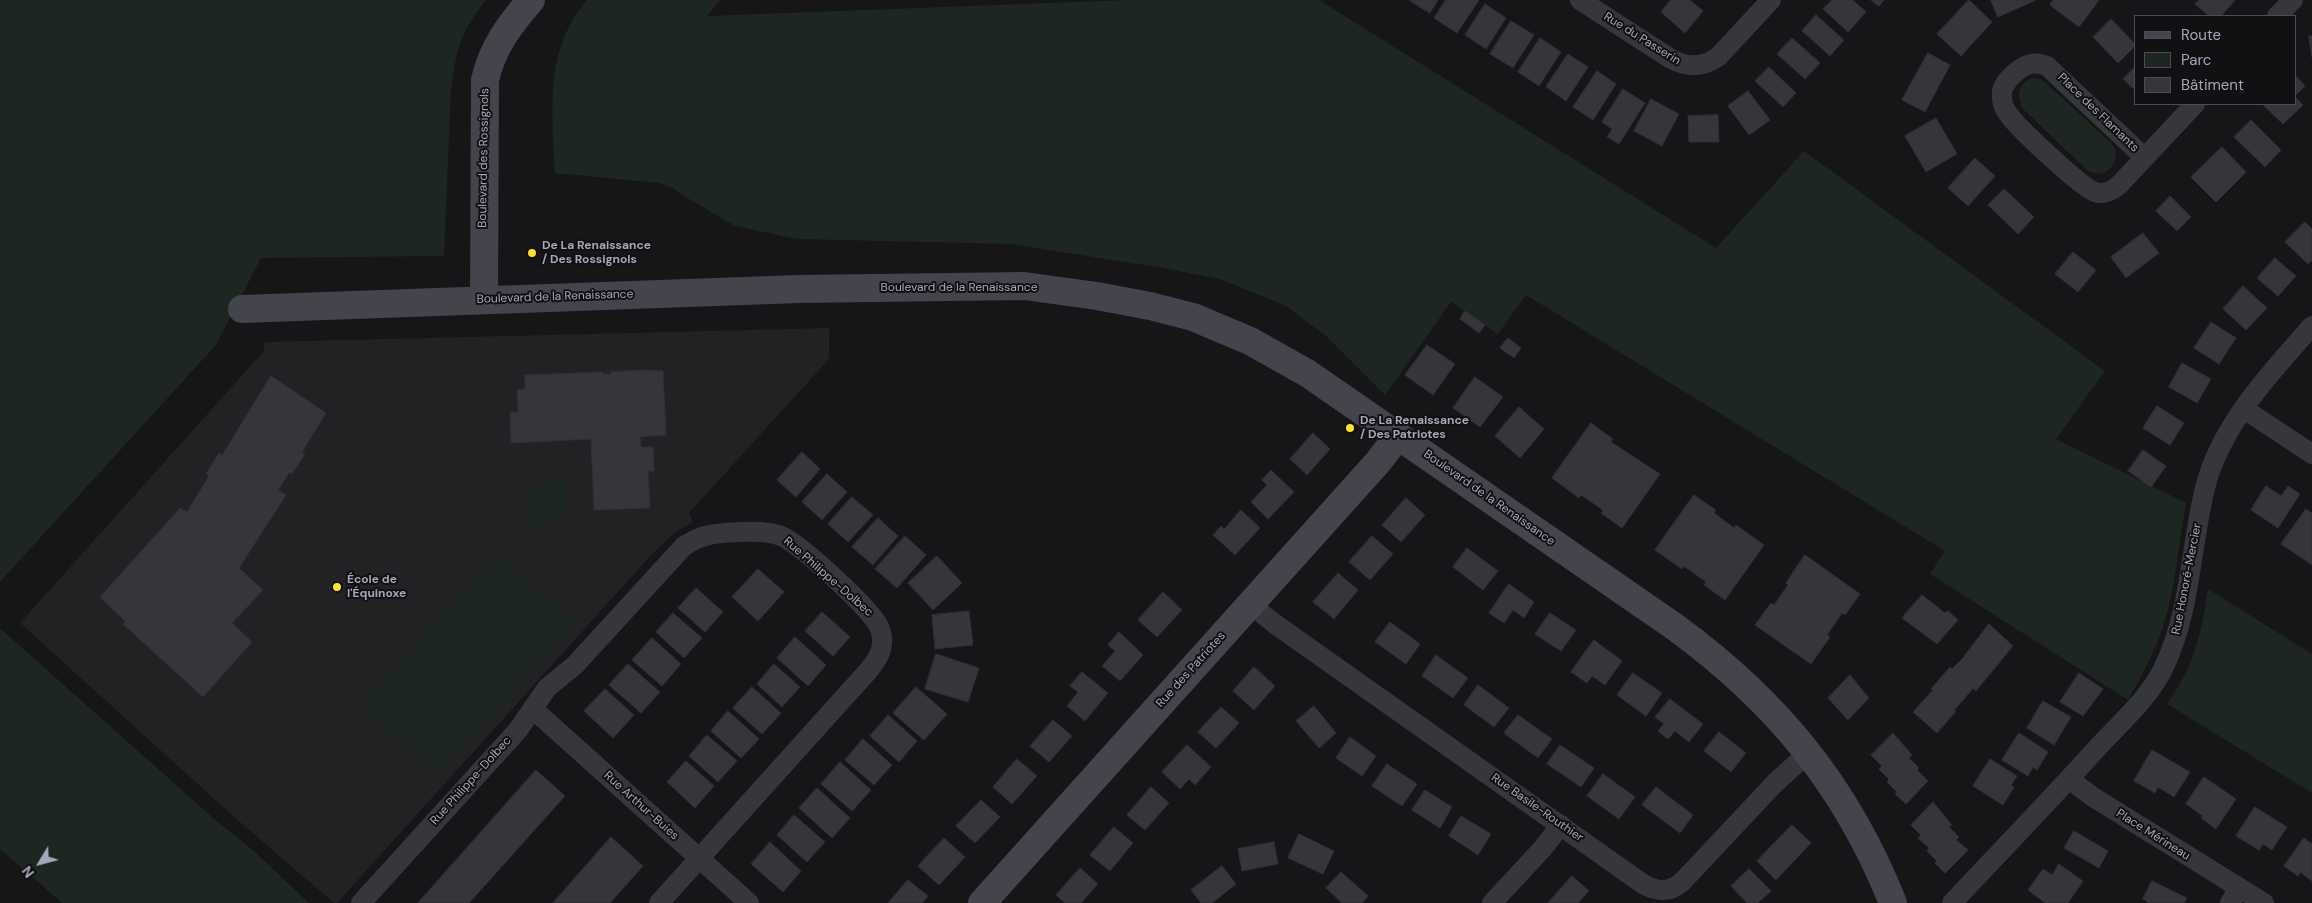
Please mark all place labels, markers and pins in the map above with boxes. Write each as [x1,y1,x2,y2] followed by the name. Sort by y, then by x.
[542,239,651,267] place label: De La Renaissance / Des Rossignols
[526,247,538,259] marker: De La Renaissance / Des Rossignols
[1360,414,1469,442] place label: De La Renaissance / Des Patriotes
[1344,422,1356,434] marker: De La Renaissance / Des Patriotes
[347,573,406,601] place label: École de l'Équinoxe
[331,581,343,593] marker: École de l'Équinoxe

